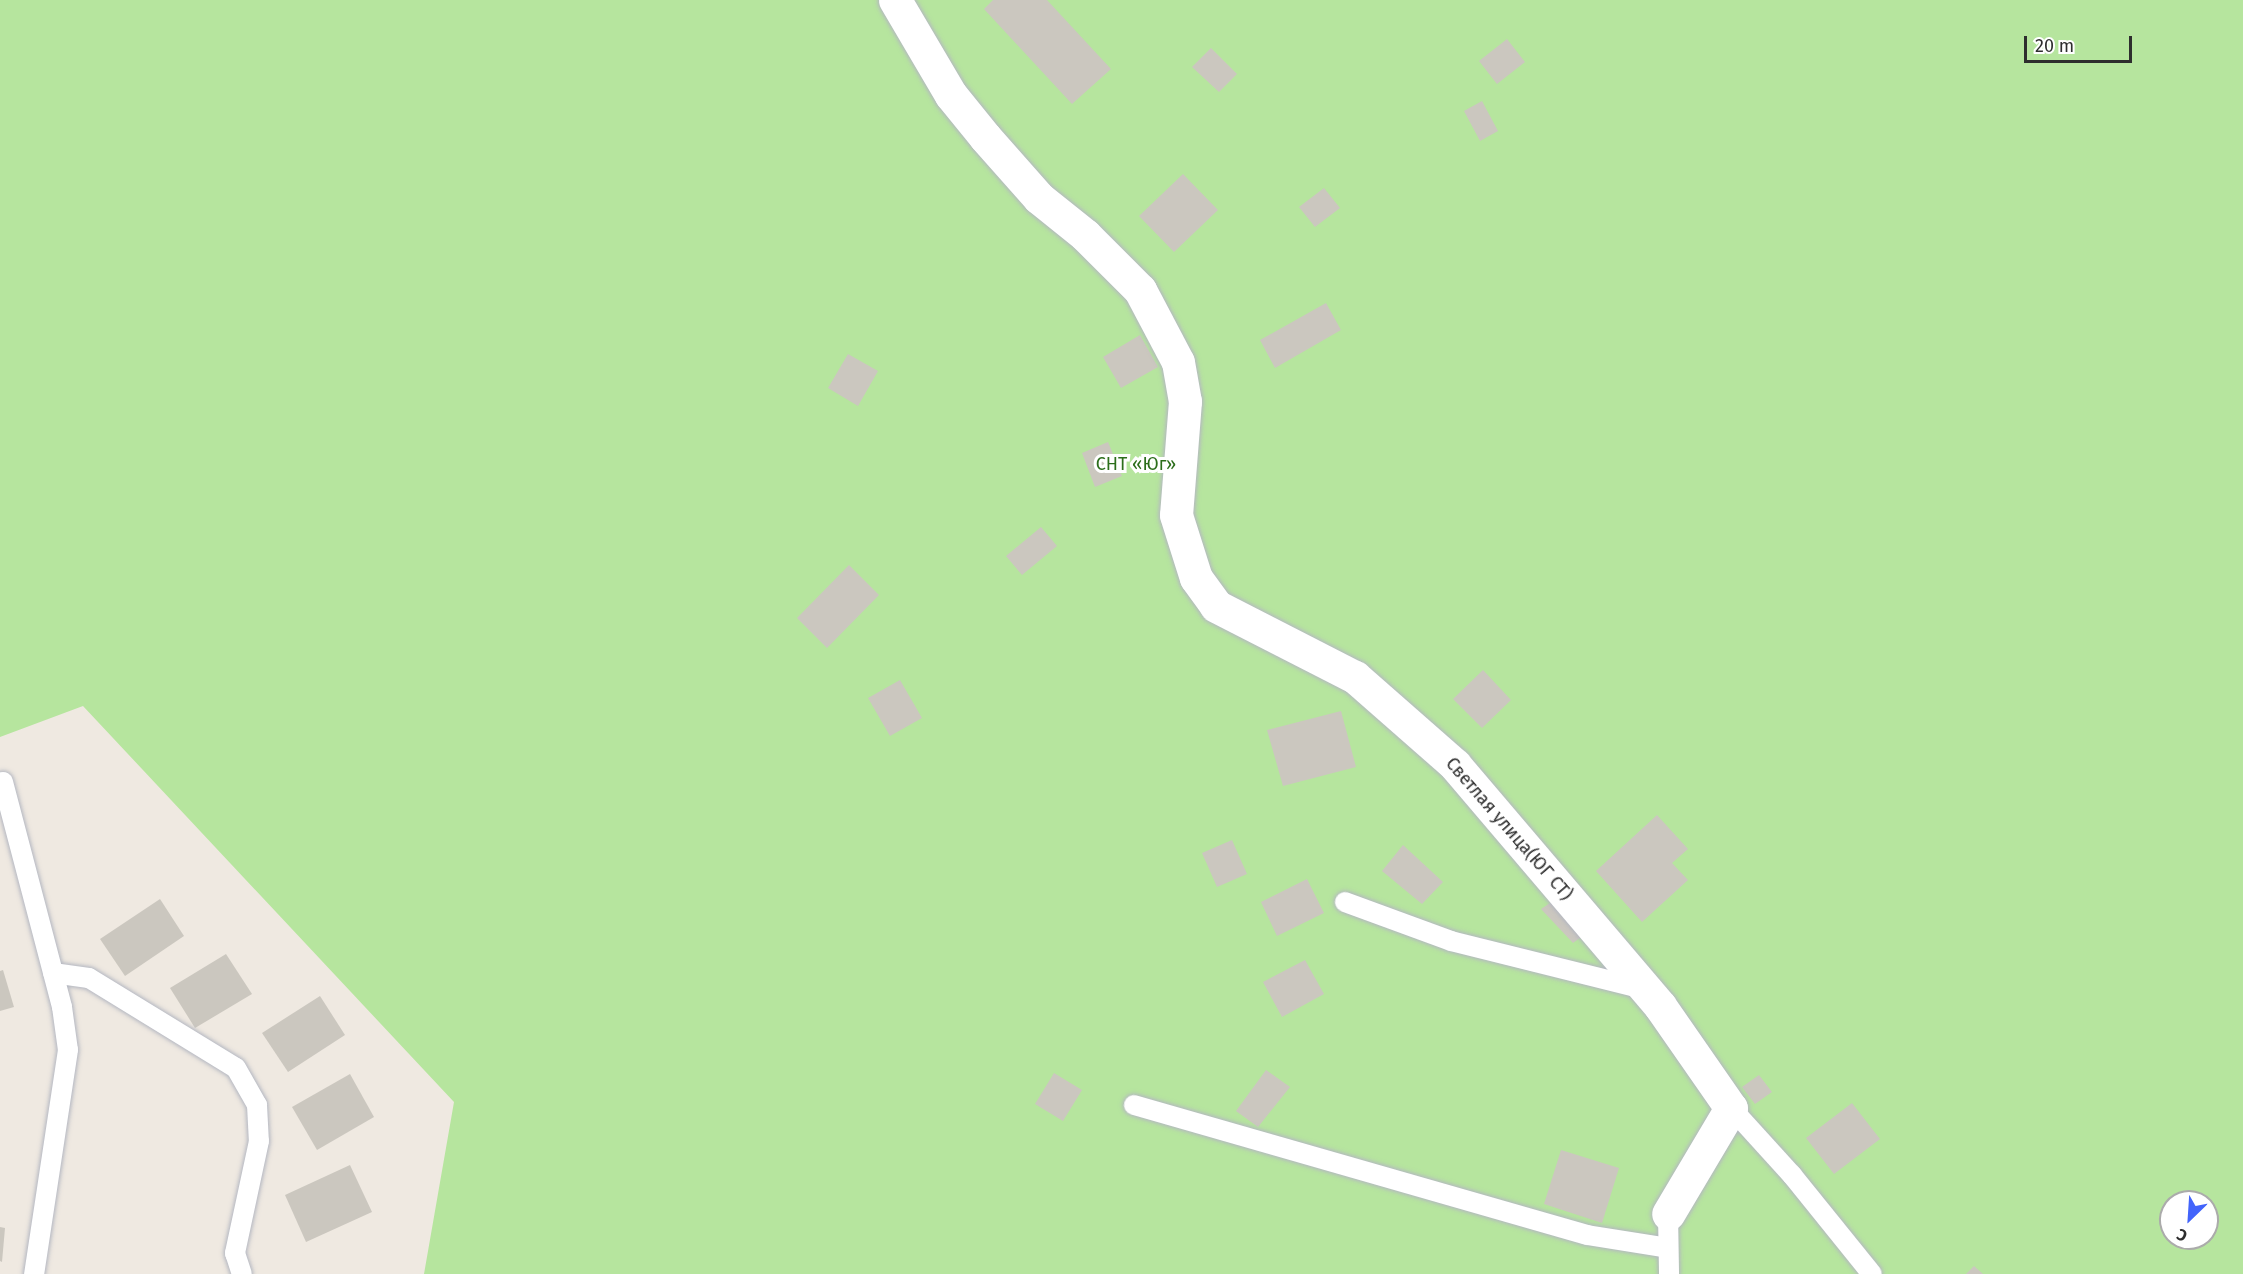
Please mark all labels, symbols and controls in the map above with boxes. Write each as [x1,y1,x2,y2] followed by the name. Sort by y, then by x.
[2027,24,2135,62] scale bar
[2035,35,2074,57] text: 20 m
[1096,453,1176,475] park label: СНТ «Юг»
[1441,753,1577,905] street label: Светлая улица(ЮГ СТ)
[2159,1190,2219,1250] north arrow
[2174,1224,2190,1246] text: С

